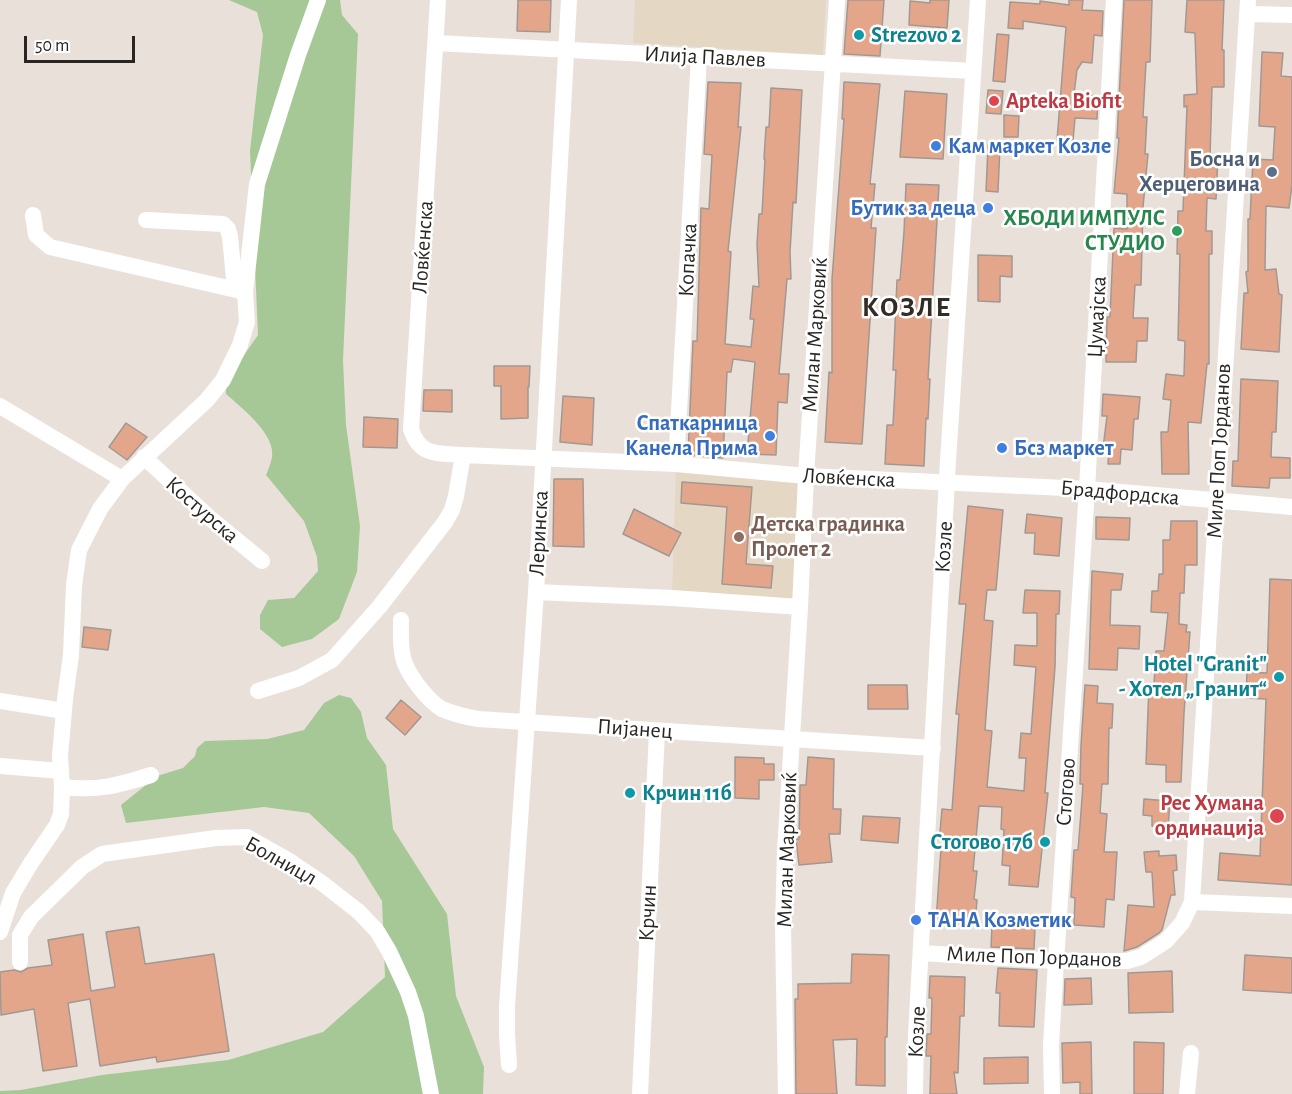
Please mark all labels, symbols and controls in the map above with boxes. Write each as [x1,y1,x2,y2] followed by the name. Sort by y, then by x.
[871,22,961,48] place label: Strezovo 2
[27,24,138,62] scale bar
[852,28,866,42] marker: Strezovo 2
[35,37,69,55] text: 50 m
[643,41,767,73] street label: Илија Павлев
[1006,88,1122,114] place label: Apteka Biofit
[987,94,1001,108] marker: Apteka Biofit
[948,133,1111,159] place label: Кам маркет Козле
[929,139,943,153] marker: Кам маркет Козле
[1139,146,1260,198] place label: Босна и Херцеговина
[1265,165,1279,179] marker: Босна и Херцеговина
[850,195,976,221] place label: Бутик за деца
[407,200,439,294] street label: Ловќенска
[981,201,995,215] marker: Бутик за деца
[1003,205,1165,256] place label: ХБОДИ ИМПУЛС СТУДИО
[673,222,703,298] street label: Копачка
[1170,224,1184,238] marker: ХБОДИ ИМПУЛС СТУДИО
[796,257,834,413] street label: Милан Марковиќ
[1082,276,1112,358] street label: Џумајска
[862,291,952,325] district label: КОЗЛЕ
[1201,363,1237,539] street label: Миле Поп Јорданов
[625,410,758,462] place label: Спаткарница Канела Прима
[763,429,777,443] marker: Спаткарница Канела Прима
[1014,435,1113,461] place label: Бсз маркет
[995,441,1009,455] marker: Бсз маркет
[802,462,896,494] street label: Ловќенска
[160,471,244,549] street label: Костурска
[1059,475,1181,511] street label: Брадфордска
[524,490,554,576] street label: Леринска
[751,511,905,562] place label: Детска градинка Пролет 2
[929,520,959,574] street label: Козле
[732,530,746,544] marker: Детска градинка Пролет 2
[1119,651,1267,702] place label: Hotel "Granit" - Хотел „Гранит“
[1272,670,1286,684] marker: Hotel "Granit" - Хотел „Гранит“
[596,713,674,745] street label: Пијанец
[1050,757,1082,827] street label: Стогово
[771,772,803,928] street label: Милан Марковиќ
[642,780,732,806] place label: Крчин 11б
[623,786,637,800] marker: Крчин 11б
[1155,790,1264,842] place label: Рес Хумана ординација
[1268,807,1286,825] marker: Рес Хумана ординација
[930,829,1033,855] place label: Стогово 17б
[240,830,322,892] street label: Болницл
[1038,835,1052,849] marker: Стогово 17б
[633,884,663,942] street label: Крчин
[928,907,1072,933] place label: ТАНА Козметик
[909,913,923,927] marker: ТАНА Козметик
[946,941,1122,973] street label: Миле Поп Јорданов
[902,1005,932,1059] street label: Козле

